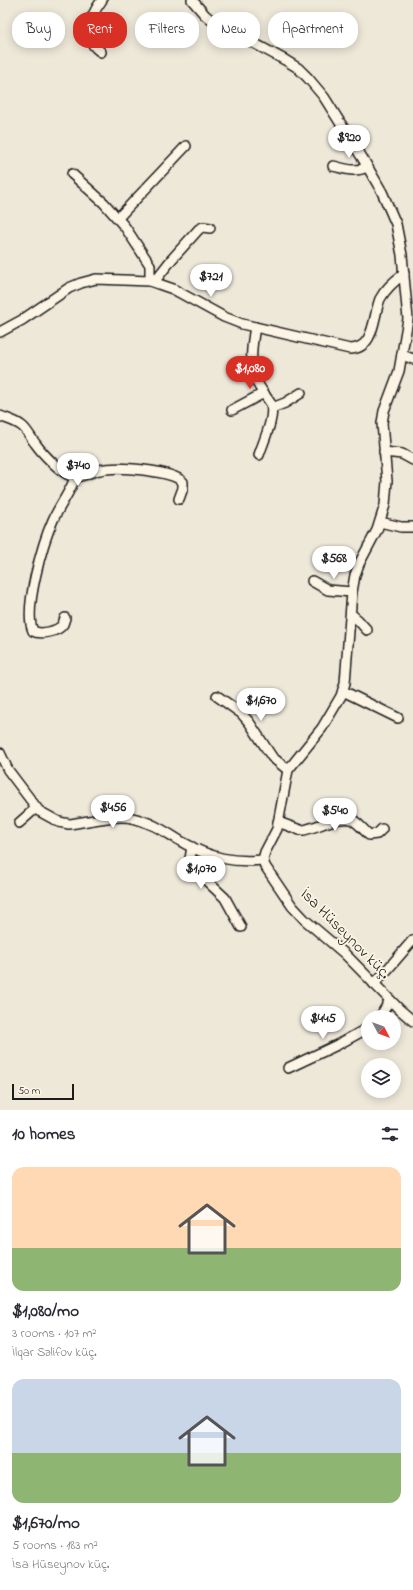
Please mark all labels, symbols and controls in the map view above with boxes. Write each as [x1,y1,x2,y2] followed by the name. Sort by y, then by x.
[12,12,65,48] chip: Buy
[73,12,127,48] chip: Rent
[135,12,199,48] chip: Filters
[207,12,260,48] chip: New
[268,12,358,48] chip: Apartment
[325,125,373,159] pin: $920
[337,128,361,147] text: $920
[187,264,235,298] pin: $721
[199,267,223,286] text: $721
[217,356,283,390] pin: $1,080
[235,359,265,378] text: $1,080
[54,453,102,487] pin: $740
[66,456,90,475] text: $740
[310,546,358,580] pin: $568
[321,549,347,568] text: $568
[228,688,294,722] pin: $1,670
[246,691,276,710] text: $1,670
[89,795,137,829] pin: $456
[100,798,126,817] text: $456
[311,798,359,832] pin: $540
[322,801,348,820] text: $540
[168,856,234,890] pin: $1,070
[186,859,216,878] text: $1,070
[294,883,396,985] street label: İsa Hüseynov küç.
[299,1006,347,1040] pin: $445
[310,1009,336,1028] text: $445
[361,1010,401,1050] north arrow
[361,1010,401,1098] map controls
[361,1058,401,1098] button: layers
[12,1082,74,1101] scale bar
[18,1083,40,1099] text: 50 m
[12,1122,75,1147] text: 10 homes
[379,1123,401,1145] icon: filters
[171,1193,243,1265] icon: home
[12,1299,79,1324] text: $1,080/mo
[12,1324,96,1343] text: 3 rooms · 107 m²
[12,1343,97,1362] text: İlqar Səlifov küç.
[171,1405,243,1477] icon: home
[12,1511,80,1536] text: $1,670/mo
[12,1536,98,1555] text: 5 rooms · 183 m²
[12,1555,110,1574] text: İsa Hüseynov küç.

